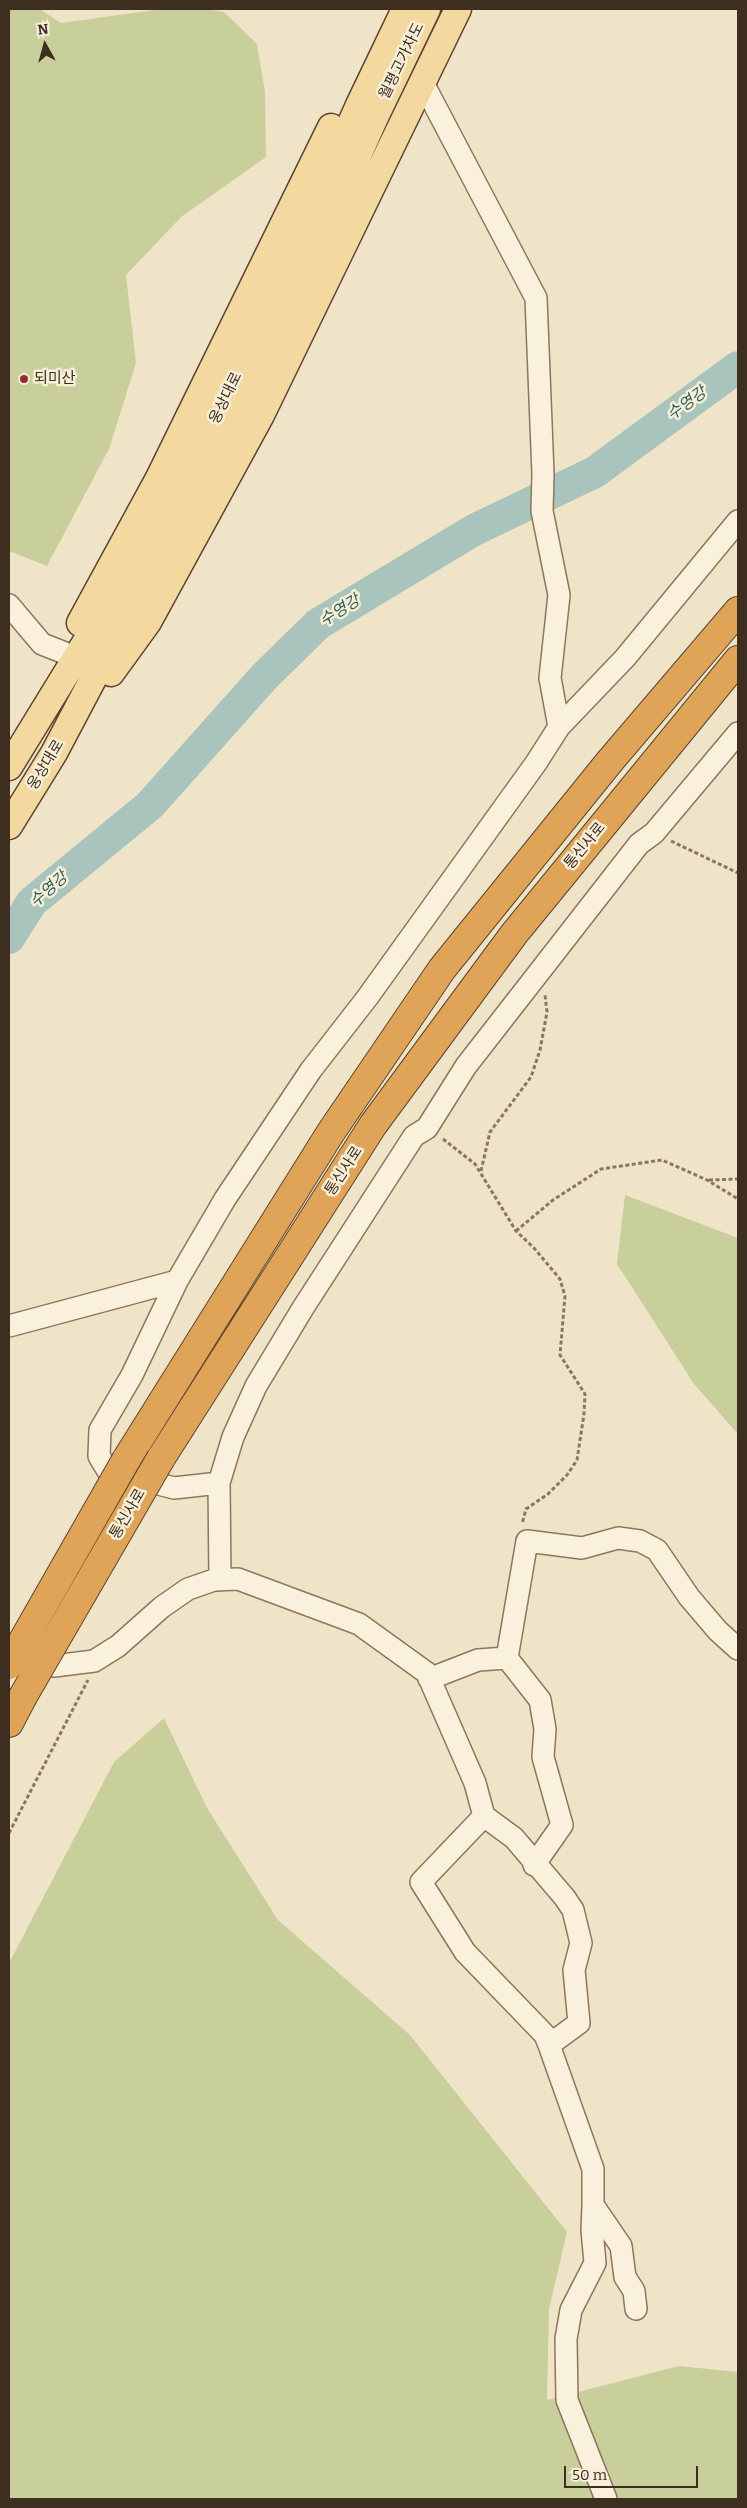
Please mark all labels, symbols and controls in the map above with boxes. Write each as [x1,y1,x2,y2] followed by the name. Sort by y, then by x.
[20,20,70,70] north arrow
[376,20,428,102] street label: 월평고가차도
[37,21,50,39] text: N
[206,369,246,427] street label: 웅상대로
[34,370,75,388] place label: 되미산
[18,373,30,385] marker: 되미산
[663,383,711,425] water label: 수영강
[316,591,364,631] water label: 수영강
[24,737,68,793] street label: 웅상대로
[561,819,609,873] street label: 통신사로
[26,868,72,912] water label: 수영강
[321,1143,367,1199] street label: 통신사로
[106,1486,150,1542] street label: 통신사로
[567,2456,701,2488] scale bar
[572,2466,607,2484] text: 50 m

